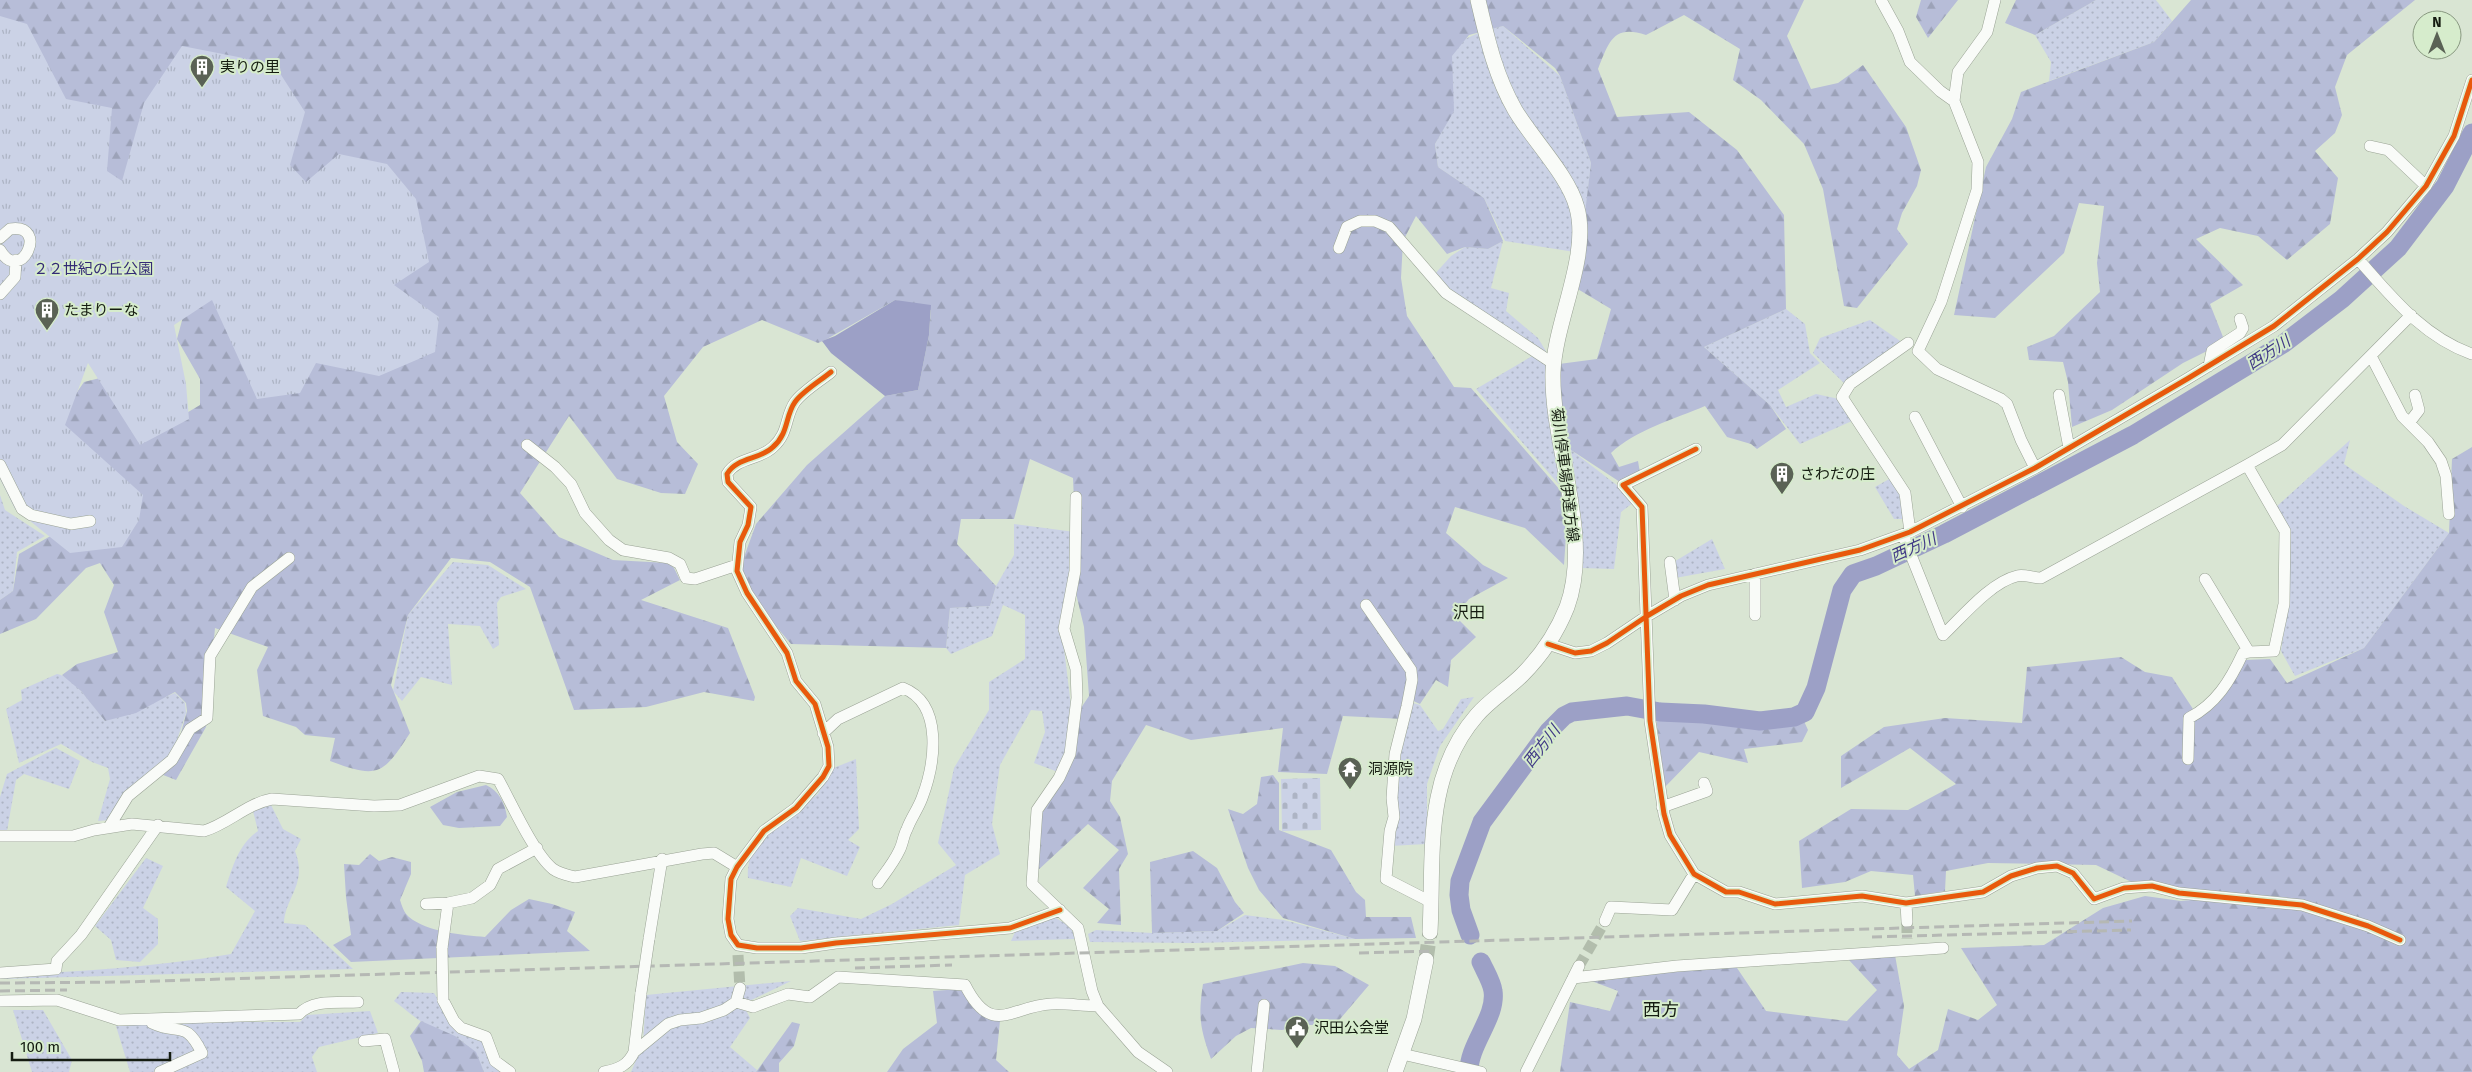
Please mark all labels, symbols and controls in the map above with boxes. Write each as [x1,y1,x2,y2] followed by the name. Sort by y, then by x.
[2412,10,2462,60] north arrow
[2432,14,2442,31] text: N
[189,54,215,88] building icon: 実りの里
[220,58,280,76] place label: 実りの里
[33,260,153,278] park label: ２２世紀の丘公園
[34,297,60,331] building icon: たまりーな
[64,301,139,319] place label: たまりーな
[2243,330,2295,373] water label: 西方川
[1548,407,1582,543] street label: 菊川停車場伊達方線
[1769,461,1795,495] building icon: さわだの庄
[1800,465,1875,483] place label: さわだの庄
[1887,528,1941,566] water label: 西方川
[1453,603,1485,622] district label: 沢田
[1519,720,1565,771] water label: 西方川
[1337,756,1363,790] temple icon: 洞源院
[1368,760,1413,778] place label: 洞源院
[1643,999,1679,1021] district label: 西方
[1284,1015,1310,1049] public building icon: 沢田公会堂
[1314,1019,1389,1037] place label: 沢田公会堂
[12,1030,170,1062] scale bar
[20,1038,60,1056] text: 100 m

